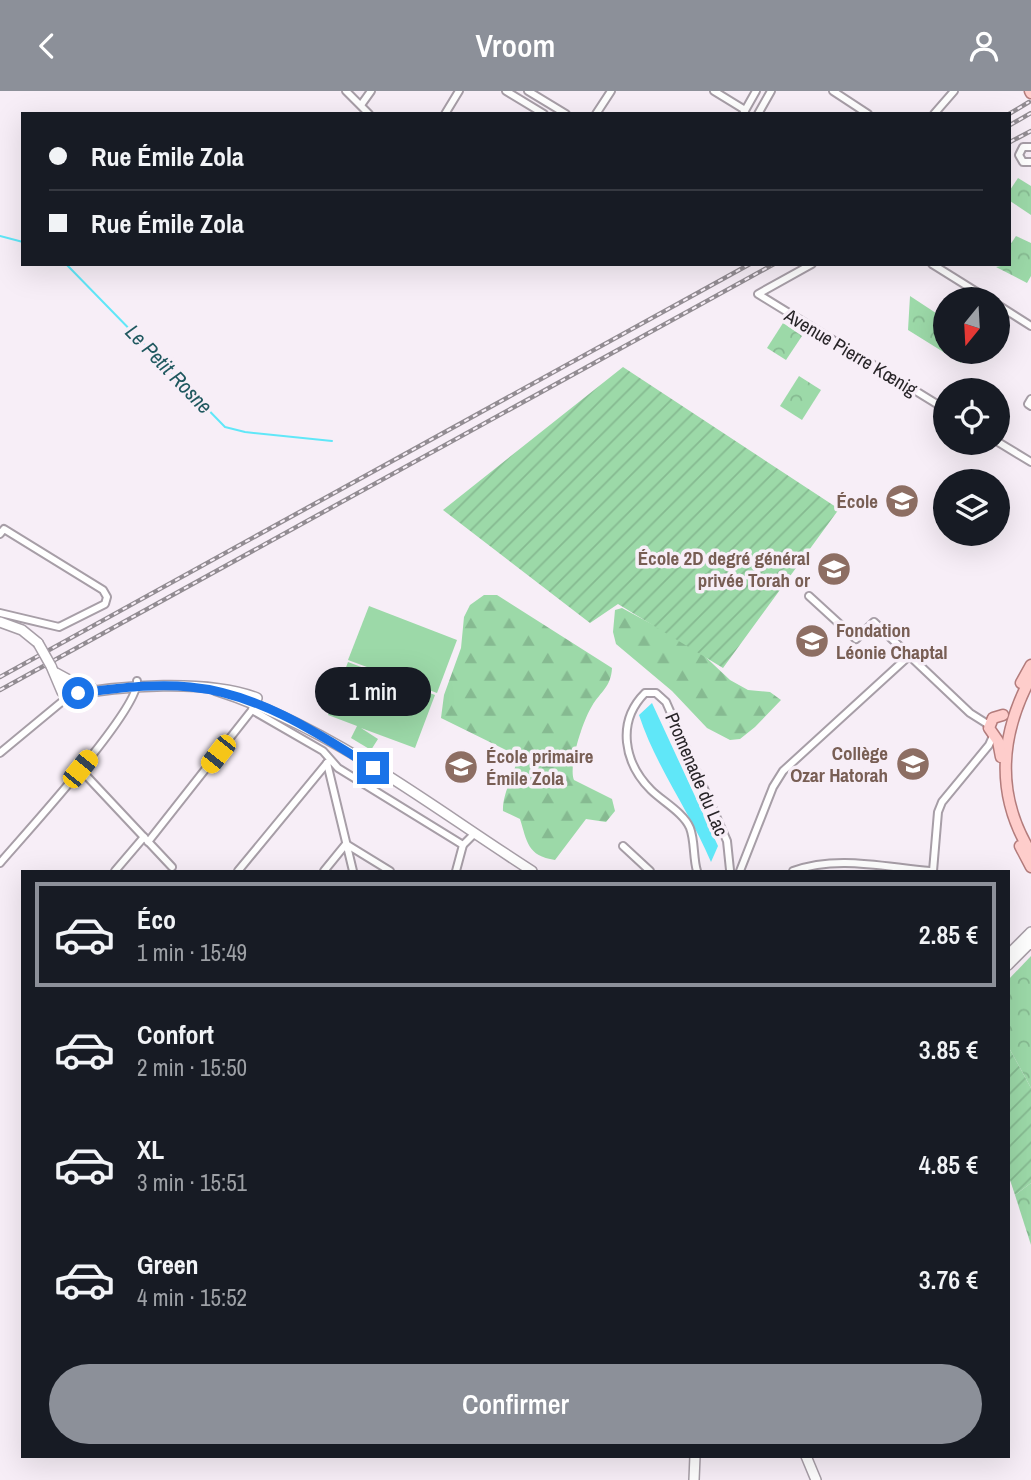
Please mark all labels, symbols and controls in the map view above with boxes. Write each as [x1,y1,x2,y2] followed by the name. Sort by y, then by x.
[476,24,555,67] text: Vroom
[28,27,66,65] icon: back
[965,27,1003,65] icon: person
[91,139,244,174] text: Rue Émile Zola
[91,206,244,241] text: Rue Émile Zola
[933,287,1010,364] north arrow
[933,287,1010,546] map controls
[779,302,922,402] street label: Avenue Pierre Kœnig
[119,318,219,420] water label: Le Petit Rosne
[933,378,1010,455] button: locate
[933,469,1010,546] button: layers
[883,482,921,520] school or university icon: École
[836,488,878,514] place label: École
[638,545,810,593] place label: École 2D degré général privée Torah or
[815,550,853,588] school or university icon: École 2D degré général privée Torah or
[836,617,948,665] place label: Fondation Léonie Chaptal
[793,622,831,660] school or university icon: Fondation Léonie Chaptal
[315,667,431,715] callout: 1 min
[349,676,397,707] text: 1 min
[62,677,94,709] route start
[659,708,735,840] street label: Promenade du Lac
[197,731,240,777] car
[790,740,888,788] place label: Collège Ozar Hatorah
[486,743,594,791] place label: École primaire Émile Zola
[894,745,932,783] school or university icon: Collège Ozar Hatorah
[59,746,102,792] car
[442,748,480,786] school or university icon: École primaire Émile Zola
[357,752,389,784] route end
[137,902,176,937] text: Éco
[53,903,116,966] icon: car
[919,917,978,952] text: 2.85 €
[137,937,247,968] text: 1 min · 15:49
[137,1017,214,1052] text: Confort
[53,1018,116,1081] icon: car
[919,1032,978,1067] text: 3.85 €
[137,1052,247,1083] text: 2 min · 15:50
[137,1132,164,1167] text: XL
[53,1133,116,1196] icon: car
[919,1147,978,1182] text: 4.85 €
[137,1167,247,1198] text: 3 min · 15:51
[137,1247,199,1282] text: Green
[53,1248,116,1311] icon: car
[919,1262,978,1297] text: 3.76 €
[137,1282,247,1313] text: 4 min · 15:52
[49,1364,982,1444] button: Confirmer

